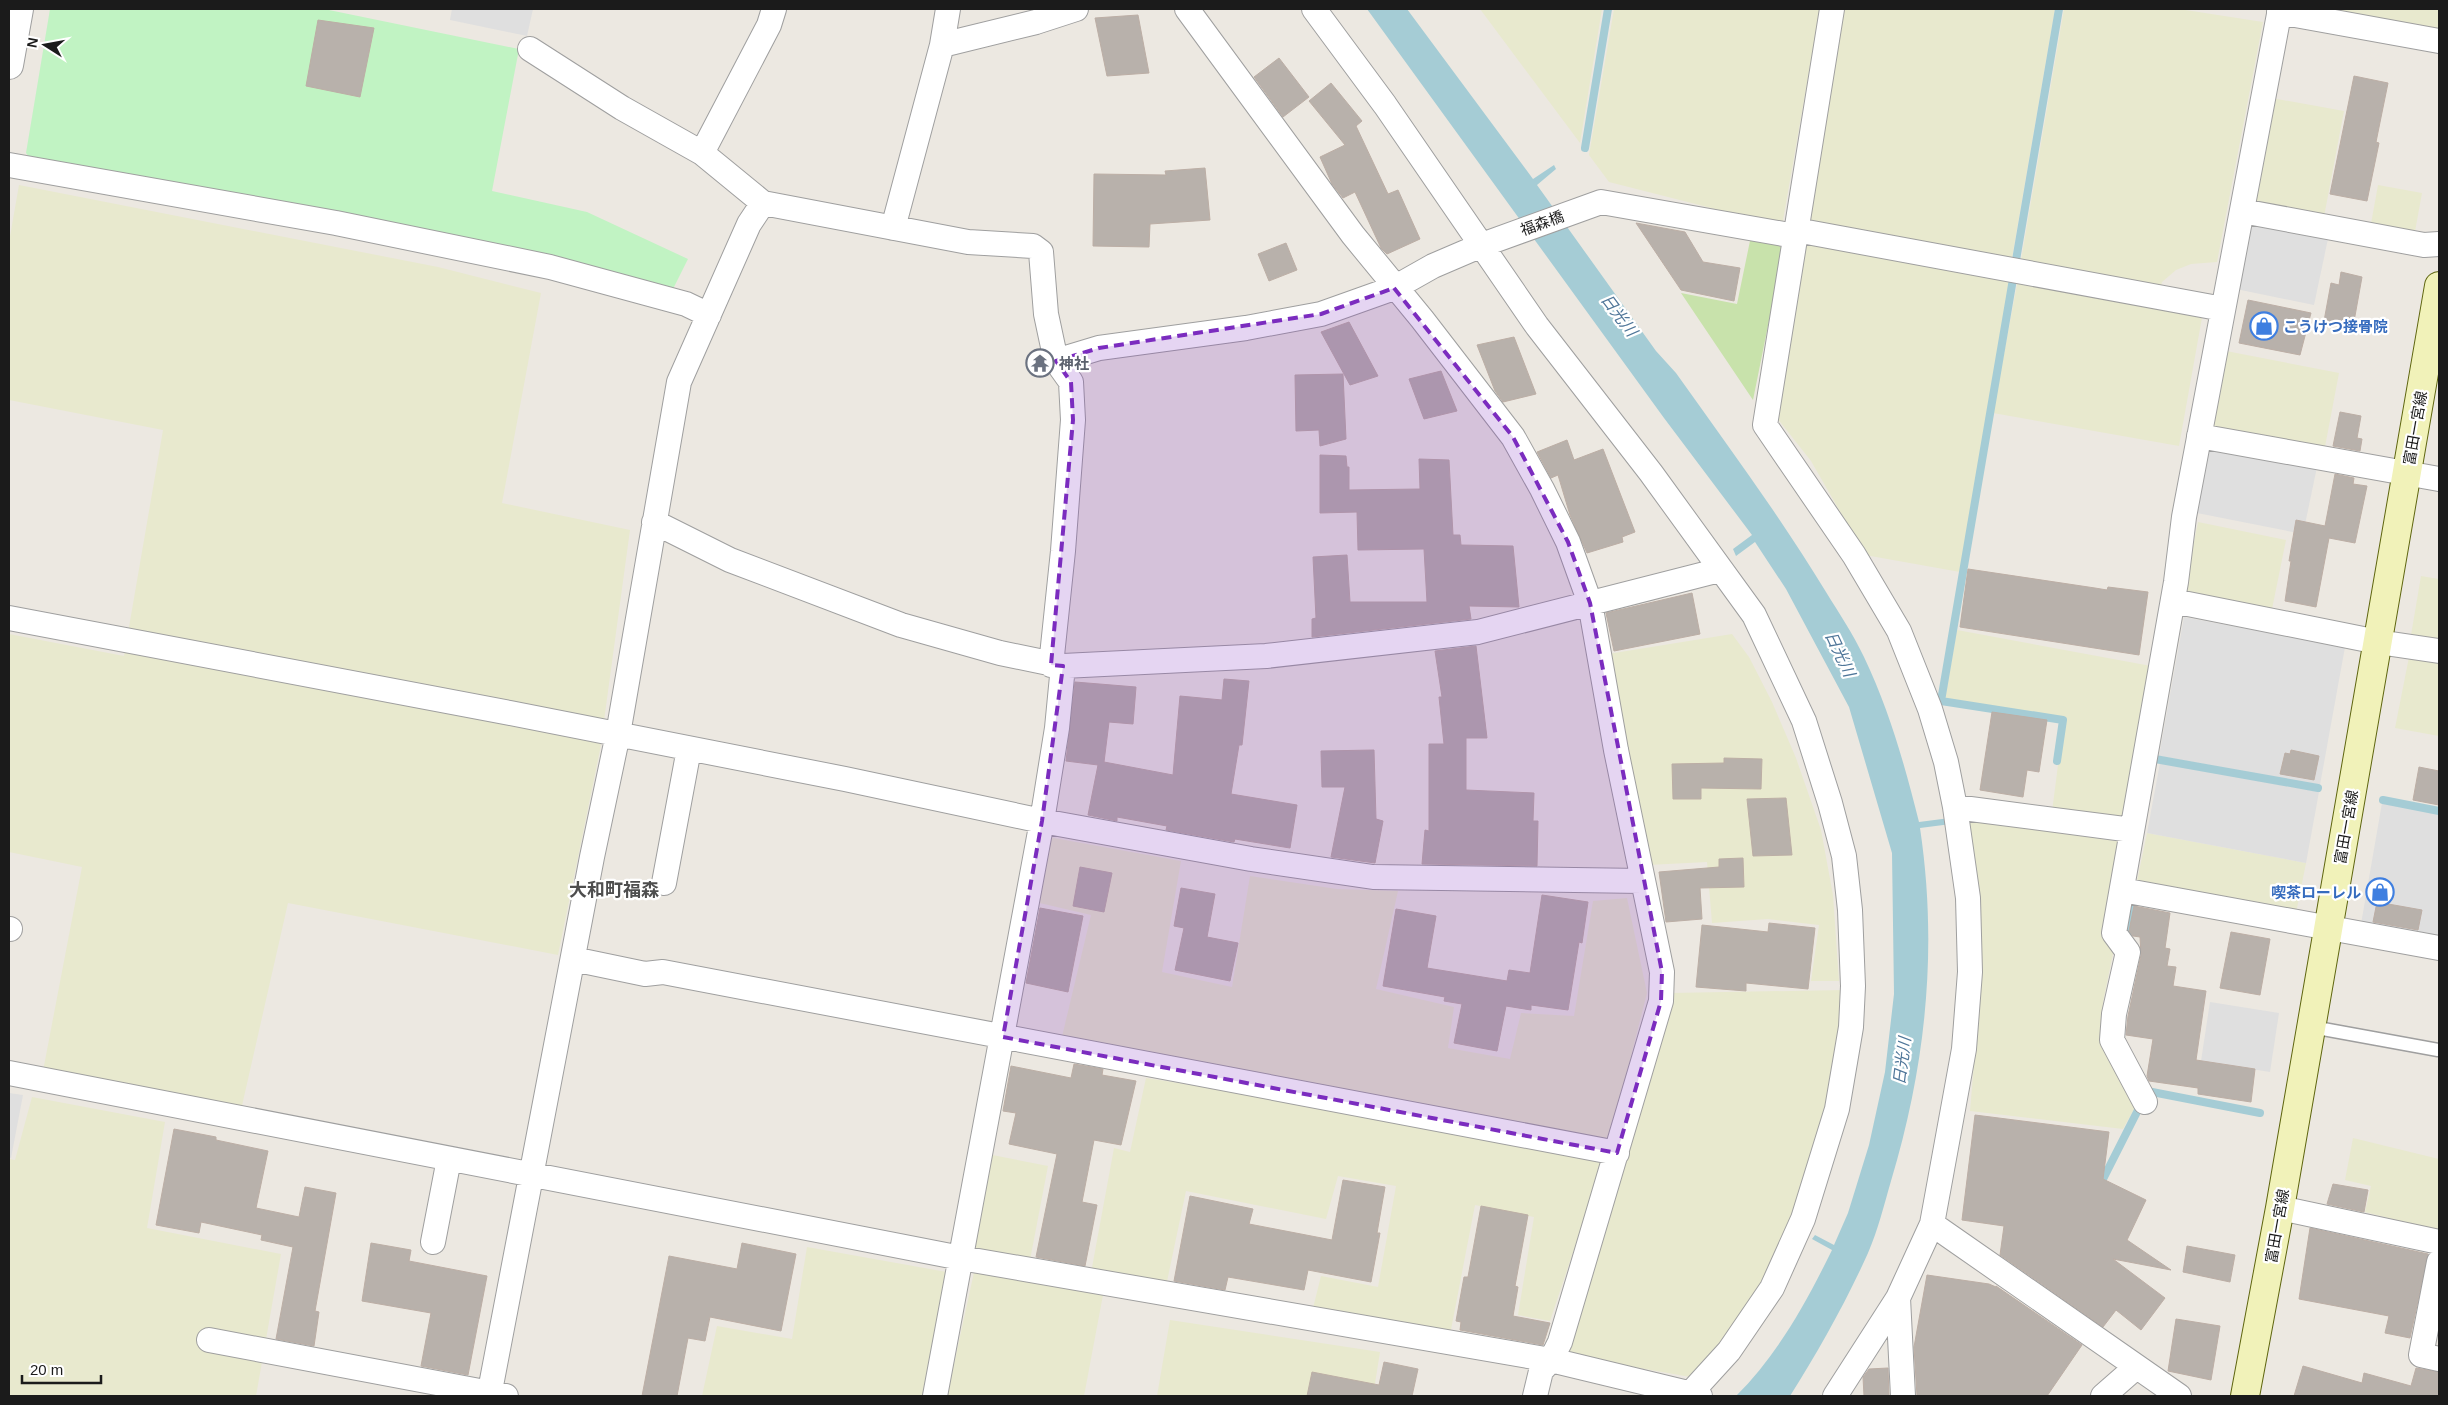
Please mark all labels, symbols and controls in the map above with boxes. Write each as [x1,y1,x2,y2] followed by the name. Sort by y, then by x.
[20,20,70,70] north arrow
[23,36,41,49] text: N
[1518,207,1566,239] street label: 福森橋
[1598,291,1641,341] water label: 日光川
[2249,311,2279,341] shop icon: こうけつ接骨院
[2283,318,2388,335] place label: こうけつ接骨院
[1025,348,1055,378] temple icon: 神社
[1058,355,1089,372] place label: 神社
[2400,390,2430,466] street label: 富田一宮線
[1822,629,1859,681] water label: 日光川
[2331,789,2361,865] street label: 富田一宮線
[2365,877,2395,907] shop icon: 喫茶ローレル
[569,880,659,900] district label: 大和町福森
[2271,884,2361,901] place label: 喫茶ローレル
[1891,1034,1914,1086] water label: 日光川
[2262,1188,2292,1264] street label: 富田一宮線
[22,1352,101,1384] scale bar
[30,1361,63,1378] text: 20 m

